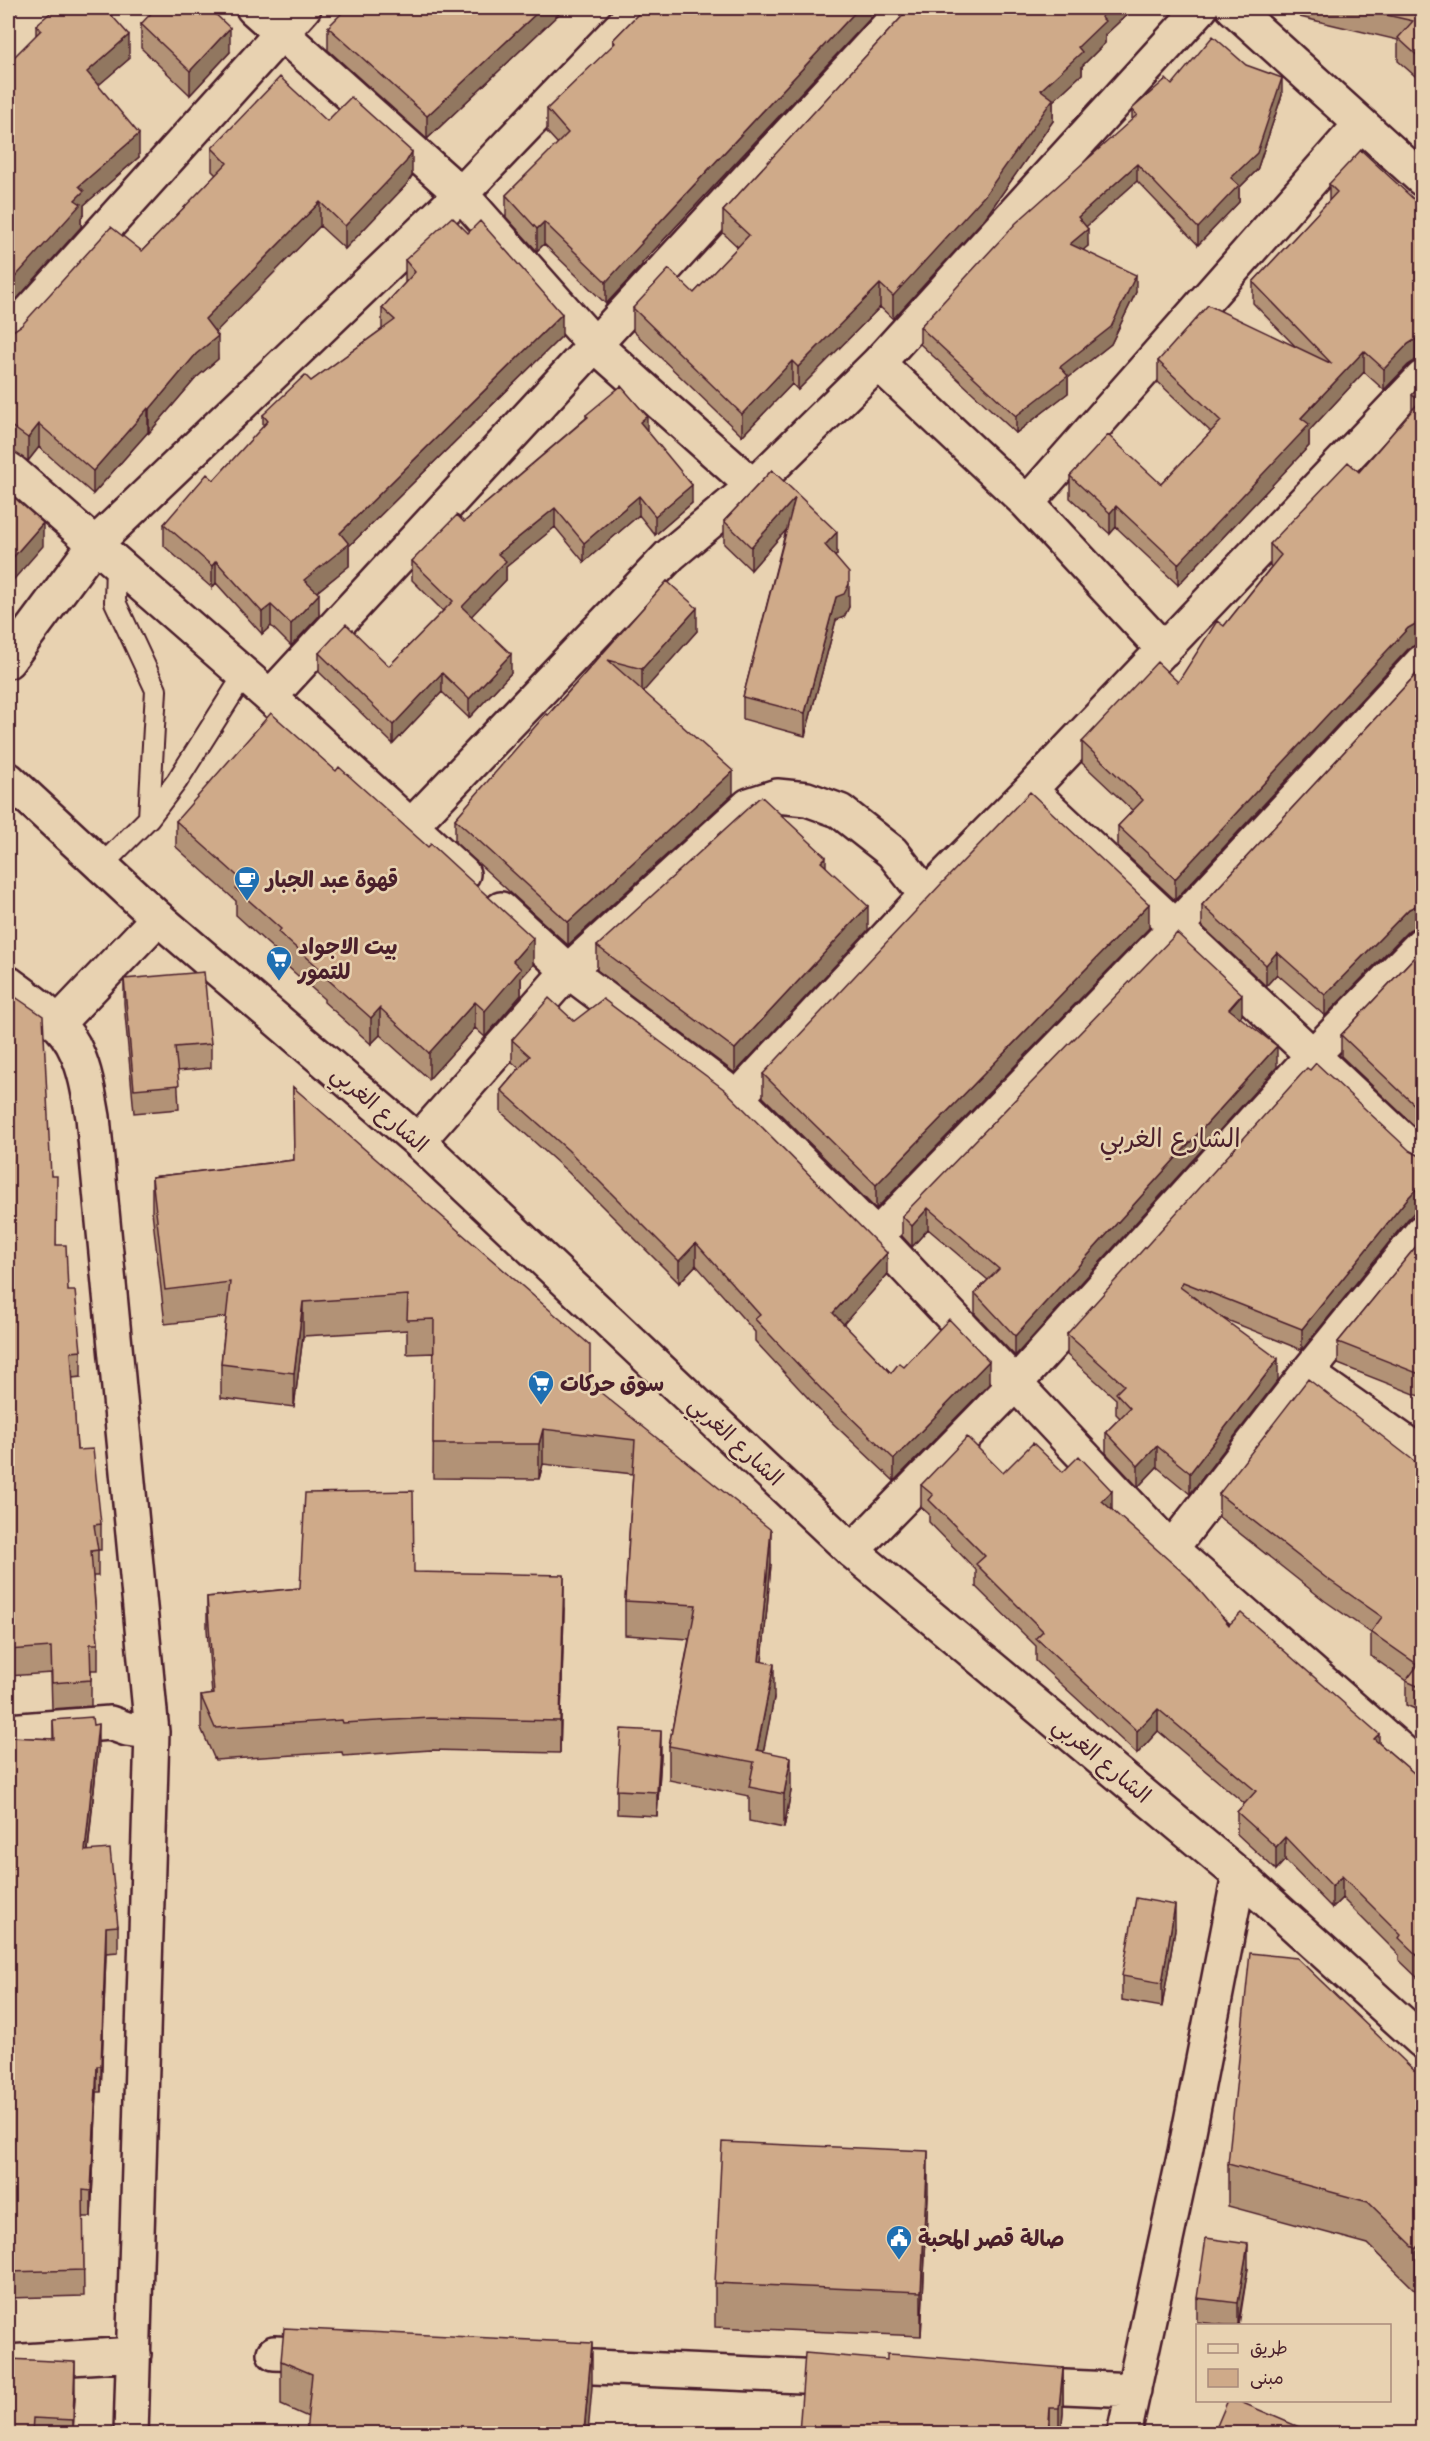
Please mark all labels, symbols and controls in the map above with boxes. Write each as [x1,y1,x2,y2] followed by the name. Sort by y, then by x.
[264,860,398,899] place label: قهوة عبد الجبار
[232,864,262,902] cafe icon: قهوة عبد الجبار
[296,927,398,991] place label: بيت الاجواد للتمور
[264,944,294,982] supermarket icon: بيت الاجواد للتمور
[322,1055,438,1163] street label: الشارع الغربي
[1099,1115,1241,1161] district label: الشارع الغربي
[560,1364,664,1403] place label: سوق حركات
[526,1368,556,1406] supermarket icon: سوق حركات
[679,1386,793,1496] street label: الشارع الغربي
[1044,1707,1160,1813] street label: الشارع الغربي
[918,2219,1065,2258] place label: صالة قصر المحبة
[884,2223,914,2261] public building icon: صالة قصر المحبة
[1196,2324,1391,2402] legend
[1250,2332,1288,2364] text: طريق
[1250,2362,1284,2394] text: مبنى

